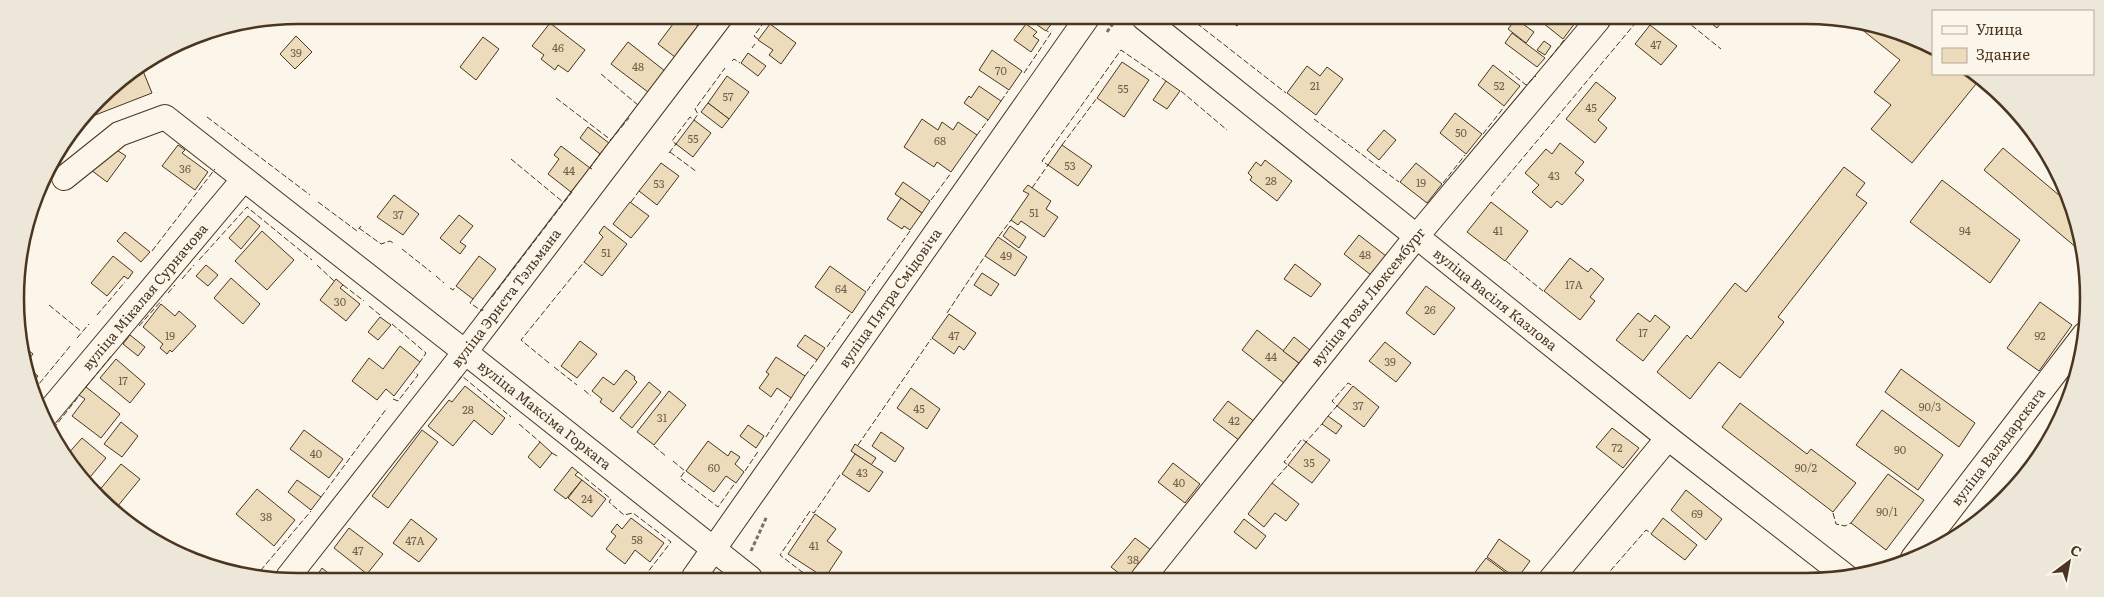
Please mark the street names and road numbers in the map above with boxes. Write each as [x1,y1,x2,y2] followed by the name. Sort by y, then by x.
[77,218,212,374] street label: вуліца Мікалая Сурначова
[1305,222,1429,370] street label: вуліца Розы Люксембург
[446,223,565,371] street label: вуліца Эрнста Тэльмана
[833,223,946,371] street label: вуліца Пятра Смідовіча
[1429,243,1562,355] street label: вуліца Васіля Казлова
[474,355,617,474] street label: вуліца Максіма Горкага
[1946,383,2049,510] street label: вуліца Валадарскага

